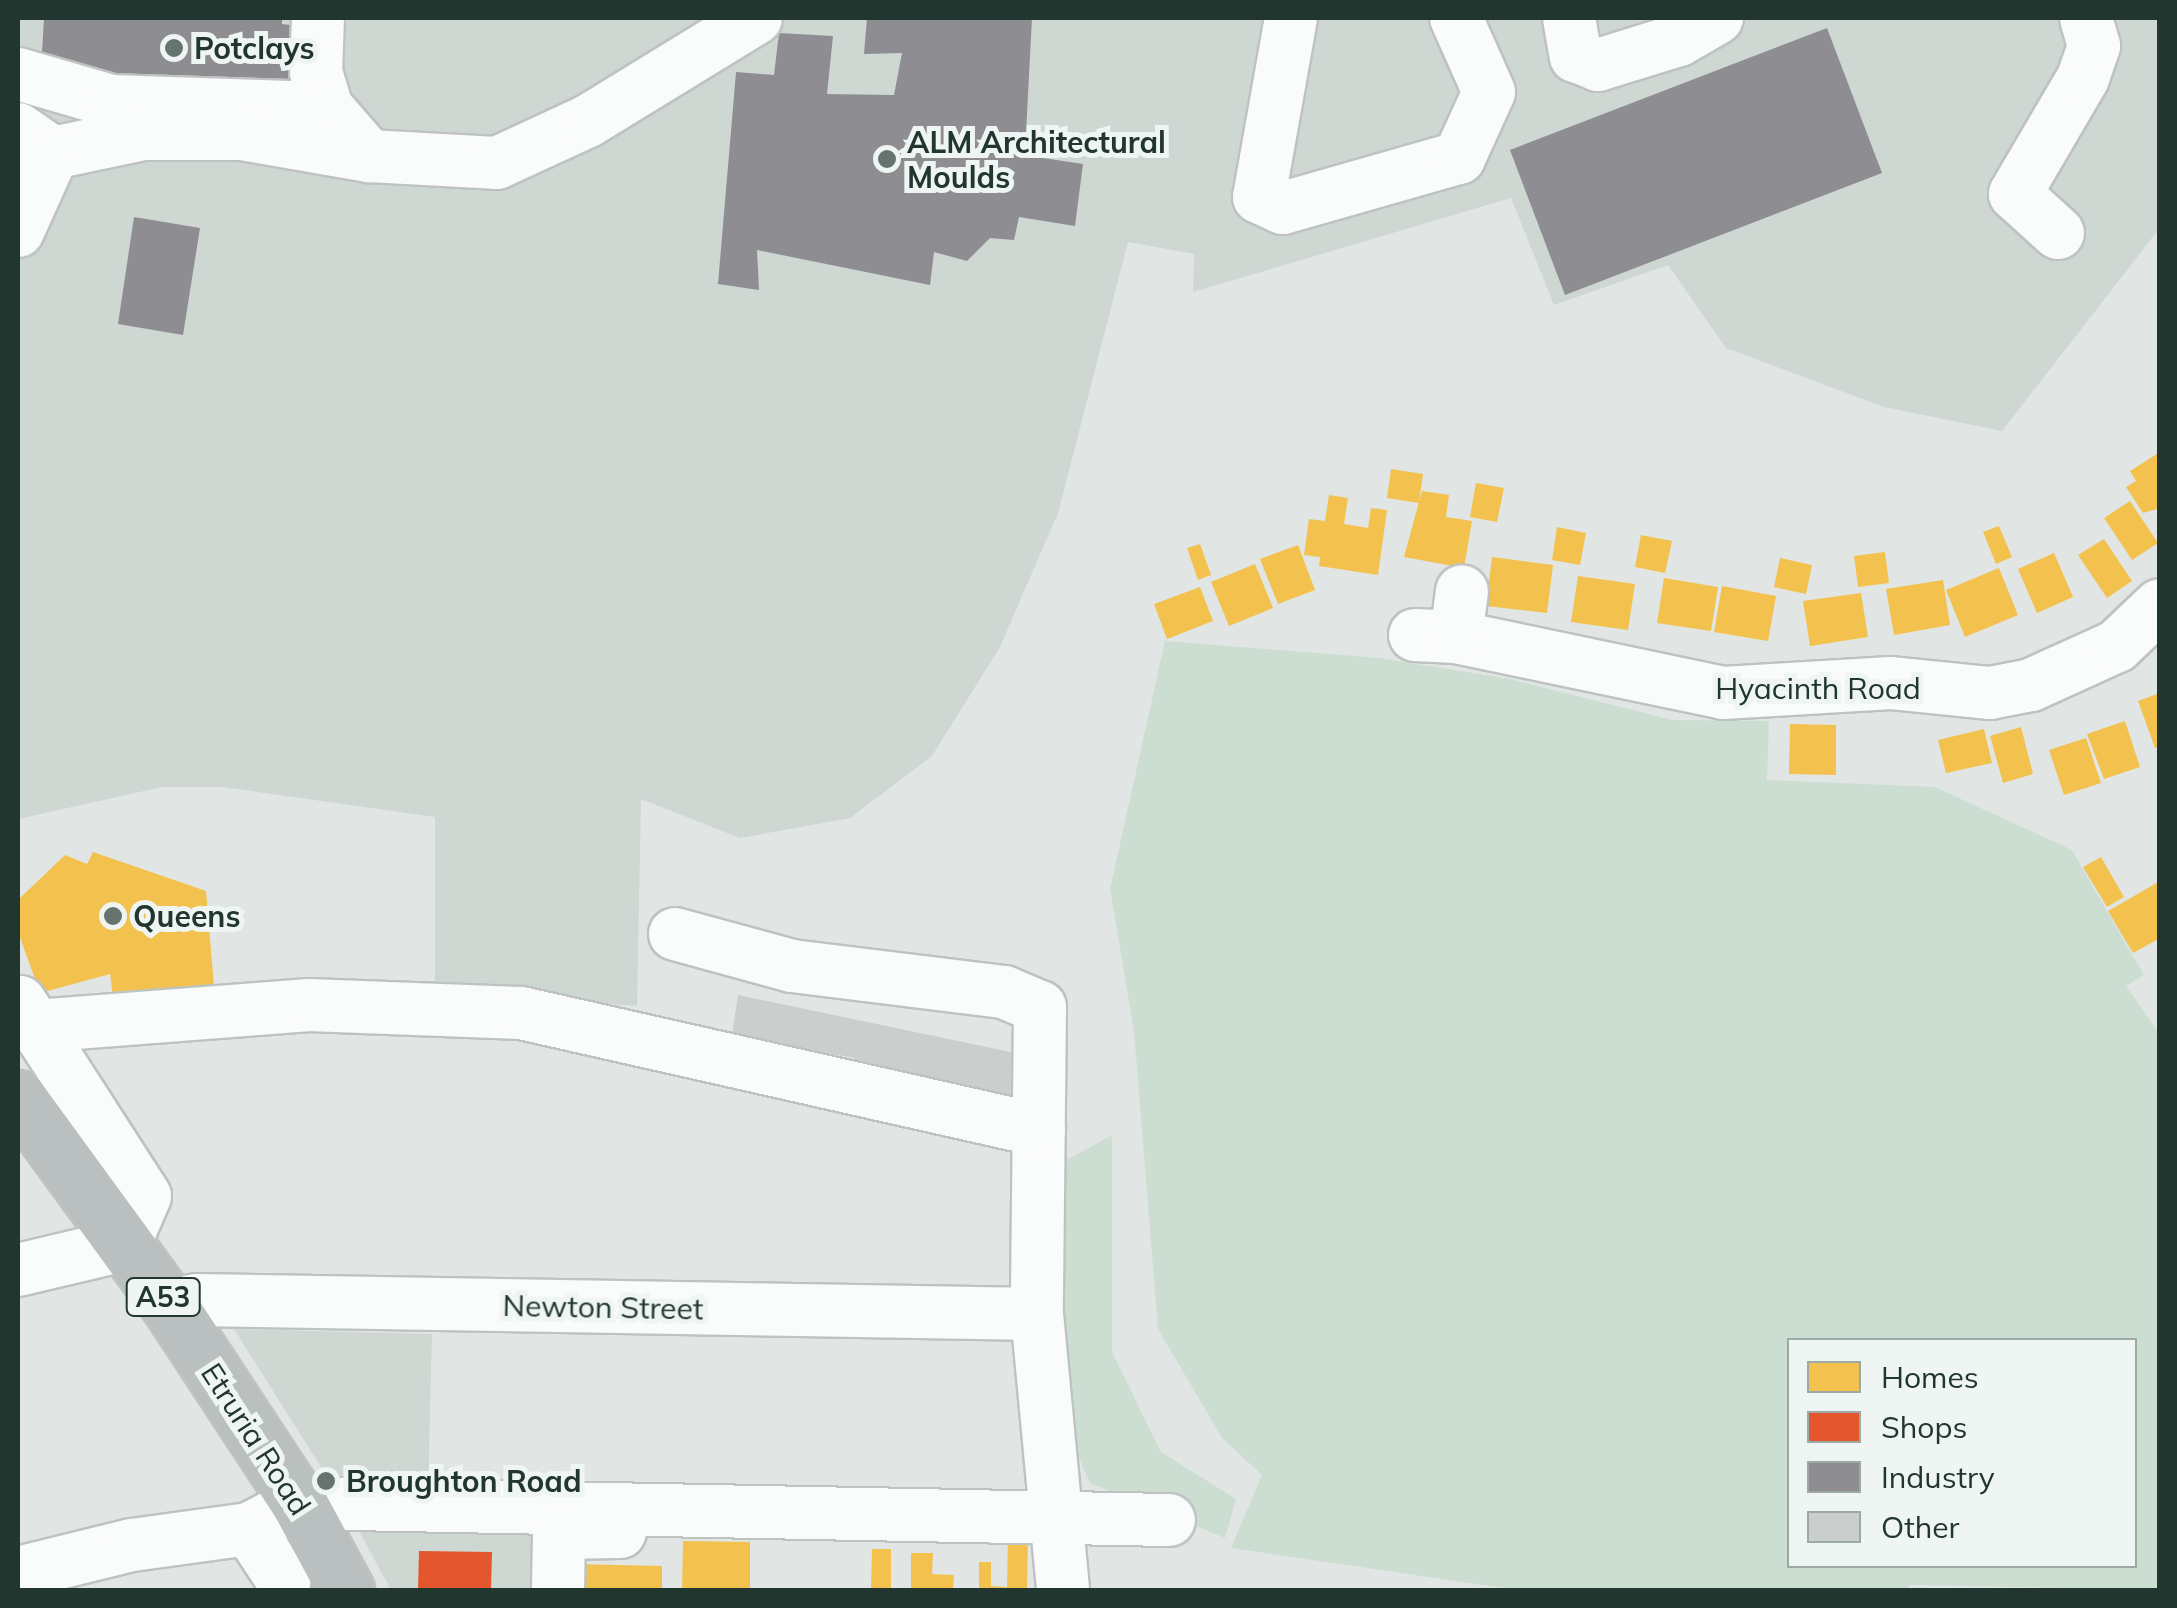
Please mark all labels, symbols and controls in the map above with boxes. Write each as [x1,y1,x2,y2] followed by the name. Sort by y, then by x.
[194,30,314,66] place label: Potclays
[163,37,185,59] marker: Potclays
[907,124,1166,194] place label: ALM Architectural Moulds
[876,148,898,170] marker: ALM Architectural Moulds
[1715,670,1921,706] street label: Hyacinth Road
[133,898,240,934] place label: Queens
[102,905,124,927] marker: Queens
[126,1274,200,1320] road number: A53
[502,1287,704,1327] street label: Newton Street
[1787,1338,2137,1568] legend
[194,1356,318,1522] street label: Etruria Road
[1881,1358,1979,1396] text: Homes
[1881,1408,1967,1446] text: Shops
[1881,1458,1995,1496] text: Industry
[346,1463,582,1499] place label: Broughton Road
[315,1470,337,1492] marker: Broughton Road
[1881,1508,1959,1546] text: Other

